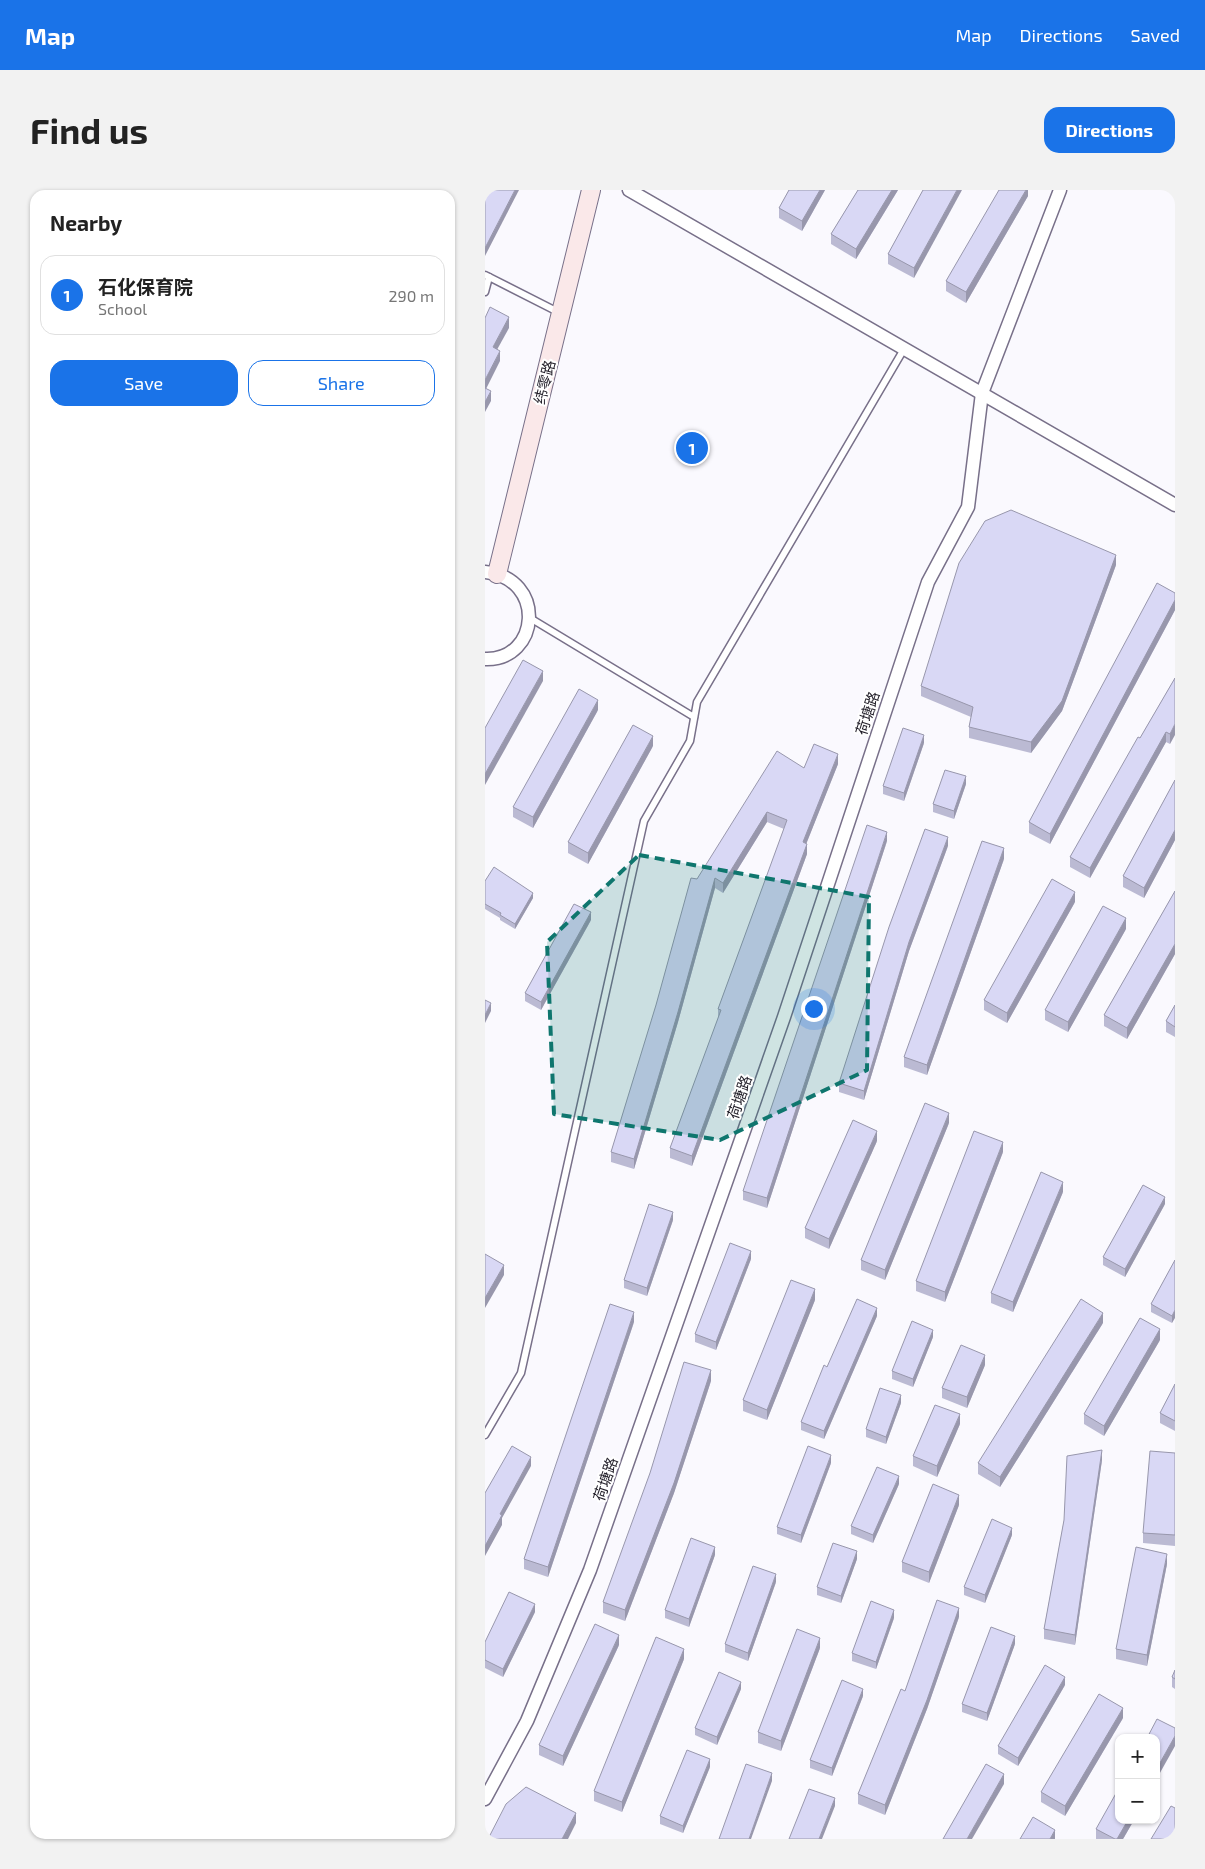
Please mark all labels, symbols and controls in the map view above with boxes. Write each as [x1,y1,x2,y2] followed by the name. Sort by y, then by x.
[25,21,75,50] text: Map
[955,24,992,46] text: Map
[1020,24,1103,46] text: Directions
[1131,24,1180,46] text: Saved
[1044,107,1175,153] button: Directions
[30,109,148,151] text: Find us
[50,210,122,235] text: Nearby
[98,275,193,298] text: 石化保育院
[64,286,70,305] text: 1
[389,286,434,305] text: 290 m
[98,299,147,318] text: School
[530,358,558,406] street label: 纬零路
[50,360,238,406] button: Save
[248,360,435,406] button: Share
[676,429,708,467] pin: 1
[851,689,883,737] street label: 荷塘路
[801,996,827,1022] your location
[723,1073,755,1121] street label: 荷塘路
[589,1455,621,1503] street label: 荷塘路
[1115,1734,1160,1824] map controls
[1115,1734,1160,1779] button: +
[1115,1779,1160,1824] button: −

